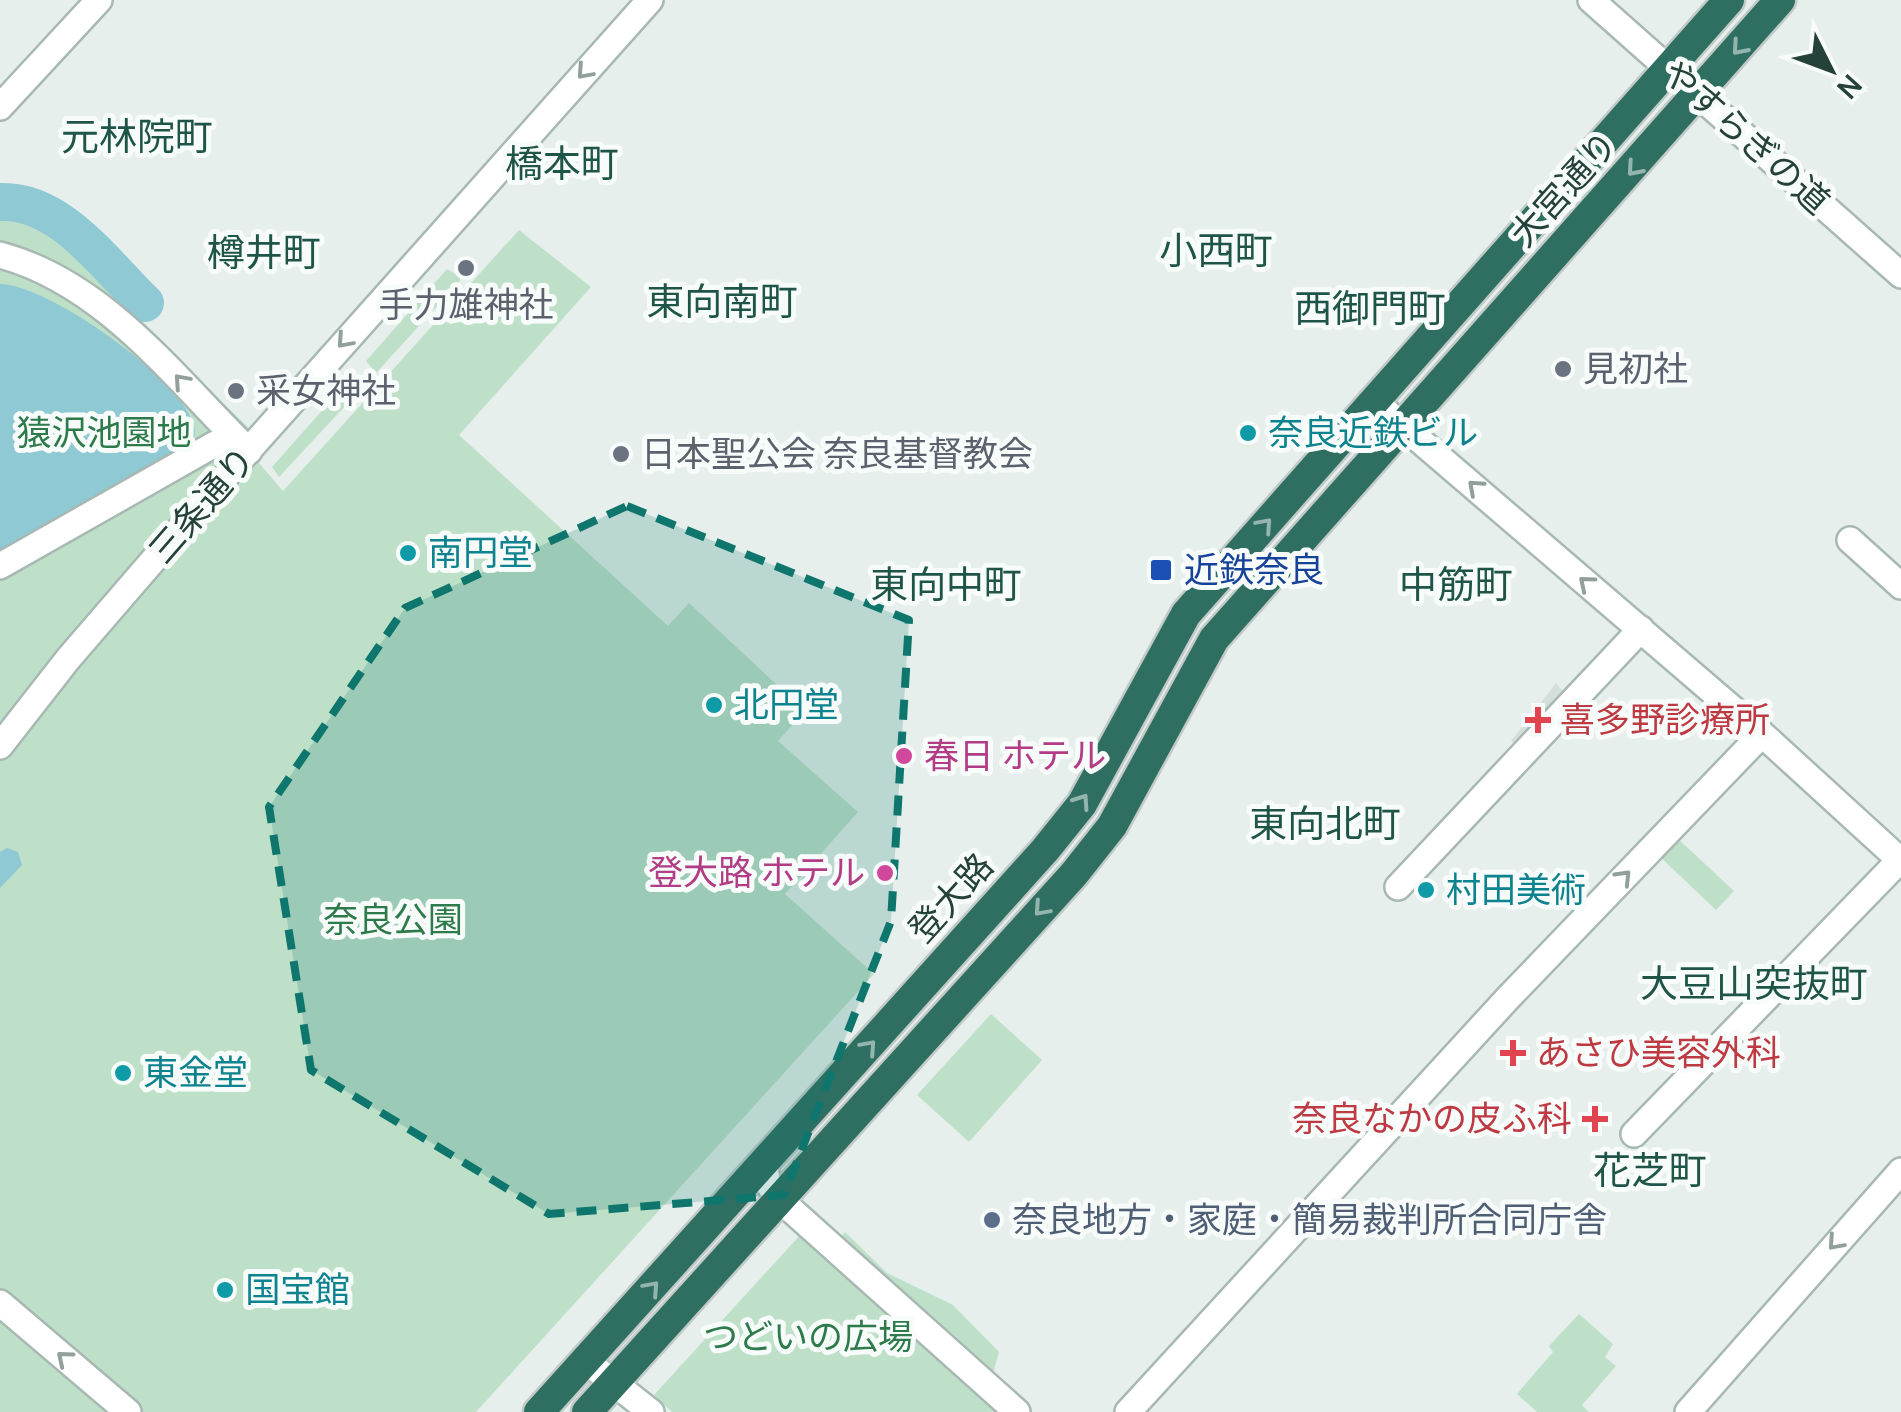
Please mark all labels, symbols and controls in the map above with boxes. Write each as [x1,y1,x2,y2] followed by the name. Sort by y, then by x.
[1781,20,1881,120] north arrow
[1732,36,1750,54] one-way arrow
[1653,48,1841,224] street label: やすらぎの道
[578,60,596,79] one-way arrow
[1829,67,1871,108] text: N
[61,109,213,161] district label: 元林院町
[1499,120,1628,256] street label: 大宮通り
[505,136,619,188] district label: 橋本町
[1627,157,1645,176] one-way arrow
[1159,223,1273,275] district label: 小西町
[207,225,321,277] district label: 樽井町
[455,257,477,279] marker: 手力雄神社
[646,274,798,326] district label: 東向南町
[378,280,554,328] place label: 手力雄神社
[1294,281,1446,333] district label: 西御門町
[338,329,356,348] one-way arrow
[1583,344,1688,392] place label: 見初社
[1552,358,1574,380] marker: 見初社
[256,366,396,414] place label: 采女神社
[175,374,193,393] one-way arrow
[225,380,247,402] marker: 采女神社
[16,408,192,456] park label: 猿沢池園地
[1268,408,1478,456] place label: 奈良近鉄ビル
[1237,422,1259,444] marker: 奈良近鉄ビル
[641,429,1033,477] place label: 日本聖公会 奈良基督教会
[137,436,265,573] street label: 三条通り
[610,443,632,465] marker: 日本聖公会 奈良基督教会
[1468,480,1487,498] one-way arrow
[1254,518,1272,537] one-way arrow
[428,528,533,576] place label: 南円堂
[397,542,419,564] marker: 南円堂
[1184,545,1324,593] place label: 近鉄奈良
[870,557,1022,609] district label: 東向中町
[1148,557,1174,583] marker: 近鉄奈良
[1399,557,1513,609] district label: 中筋町
[1579,576,1598,594] one-way arrow
[734,680,839,728] place label: 北円堂
[703,694,725,716] marker: 北円堂
[1560,695,1770,743] place label: 喜多野診療所
[1525,707,1551,733] marker: 喜多野診療所
[924,731,1106,779] place label: 春日 ホテル
[893,745,915,767] marker: 春日 ホテル
[1070,794,1088,813] one-way arrow
[1249,796,1401,848] district label: 東向北町
[897,842,1003,952] street label: 登大路
[648,848,865,896] place label: 登大路 ホテル
[874,862,896,884] marker: 登大路 ホテル
[1446,865,1586,913] place label: 村田美術
[1613,870,1631,889] one-way arrow
[1415,879,1437,901] marker: 村田美術
[323,895,463,943] park label: 奈良公園
[1035,897,1053,916] one-way arrow
[1640,956,1868,1008] district label: 大豆山突抜町
[1536,1028,1781,1076] place label: あさひ美容外科
[857,1040,875,1059] one-way arrow
[1500,1040,1526,1066] marker: あさひ美容外科
[143,1048,248,1096] place label: 東金堂
[112,1062,134,1084] marker: 東金堂
[1292,1094,1572,1142] place label: 奈良なかの皮ふ科
[1582,1106,1608,1132] marker: 奈良なかの皮ふ科
[1593,1143,1707,1195] district label: 花芝町
[1012,1195,1607,1243] place label: 奈良地方・家庭・簡易裁判所合同庁舎
[981,1209,1003,1231] marker: 奈良地方・家庭・簡易裁判所合同庁舎
[1829,1231,1847,1250] one-way arrow
[245,1265,350,1313] place label: 国宝館
[214,1279,236,1301] marker: 国宝館
[640,1281,658,1300] one-way arrow
[703,1312,913,1360] park label: つどいの広場
[57,1351,75,1369] one-way arrow

